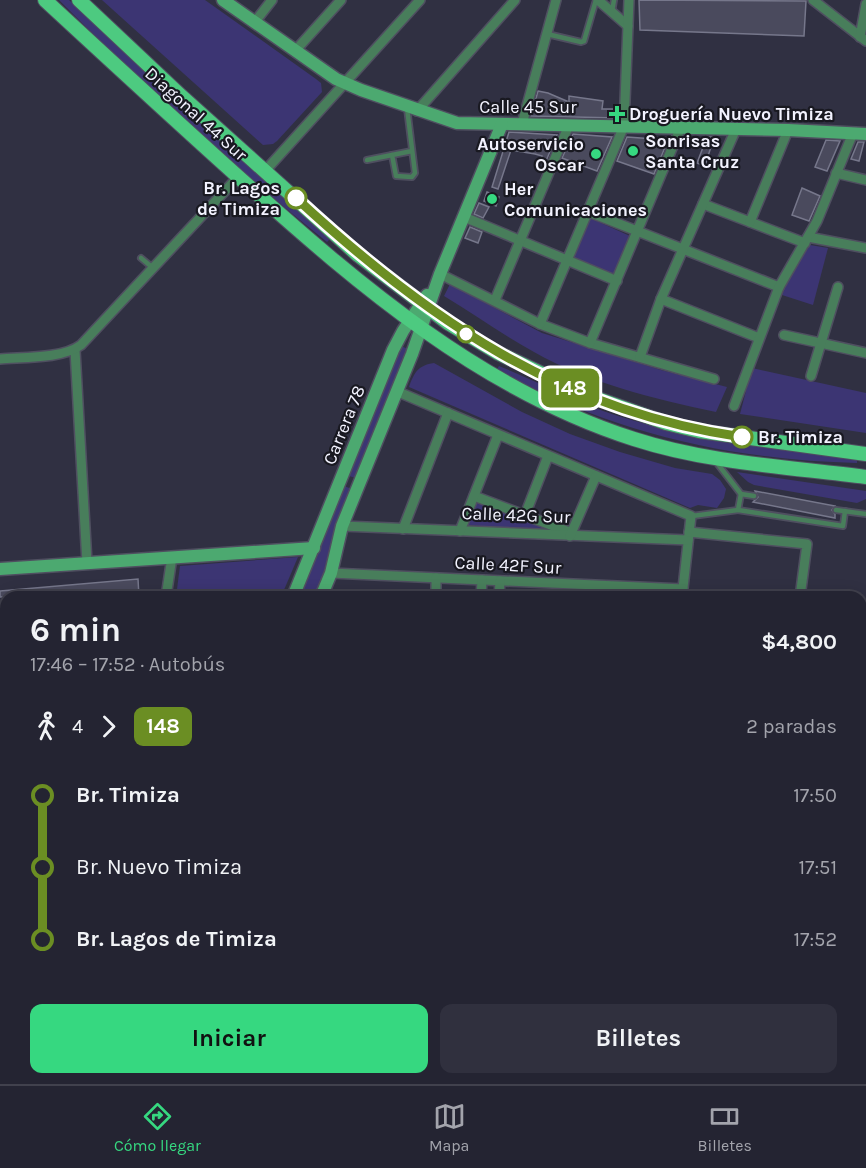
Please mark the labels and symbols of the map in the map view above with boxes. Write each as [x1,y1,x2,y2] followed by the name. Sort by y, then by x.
[140,62,252,166] street label: Diagonal 44 Sur
[479,96,577,118] street label: Calle 45 Sur
[629,103,834,125] place label: Droguería Nuevo Timiza
[610,107,624,121] marker: Droguería Nuevo Timiza
[645,130,739,173] place label: Sonrisas Santa Cruz
[477,133,584,176] place label: Autoservicio Oscar
[626,144,640,158] marker: Sonrisas Santa Cruz
[589,147,603,161] marker: Autoservicio Oscar
[197,177,280,220] place label: Br. Lagos de Timiza
[504,178,647,221] place label: Her Comunicaciones
[285,187,307,209] marker: Br. Lagos de Timiza
[485,192,499,206] marker: Her Comunicaciones
[457,325,475,343] unlabelled marker
[536,368,604,408] line badge: 148
[318,382,370,468] street label: Carrera 78
[731,426,753,448] marker: Br. Timiza
[758,426,843,448] place label: Br. Timiza
[461,502,571,528] street label: Calle 42G Sur
[454,551,562,579] street label: Calle 42F Sur

